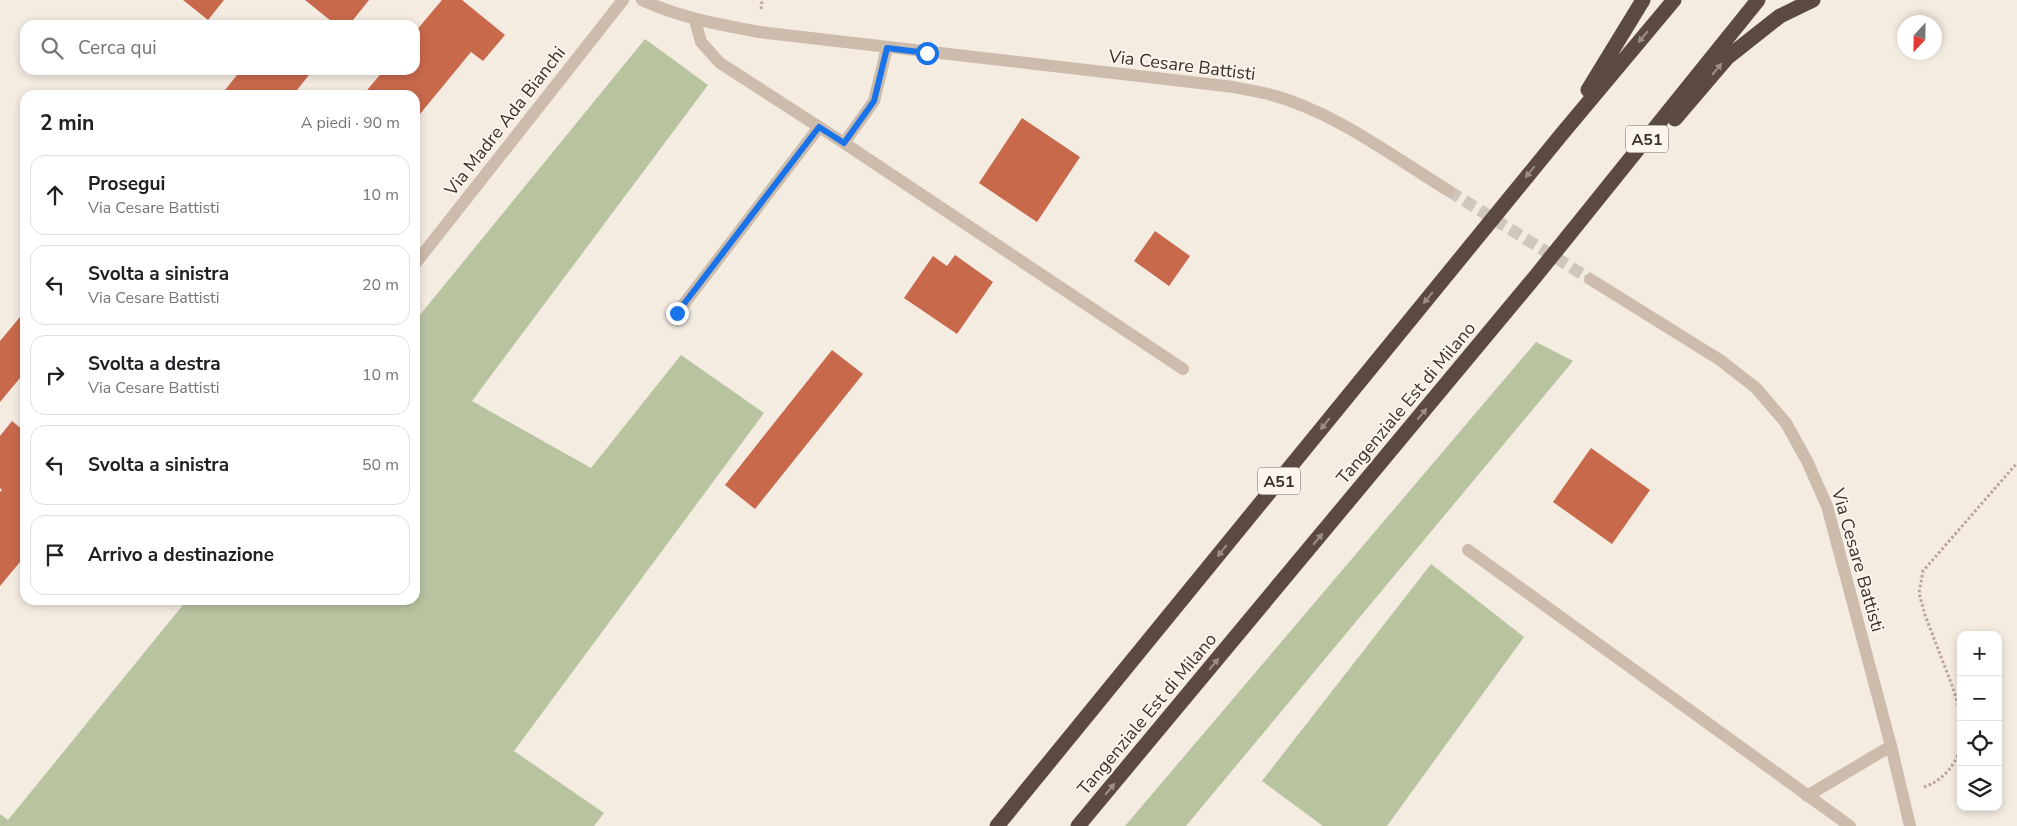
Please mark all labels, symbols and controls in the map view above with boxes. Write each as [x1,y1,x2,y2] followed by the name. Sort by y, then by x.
[1897,15,1942,60] north arrow
[20,20,420,75] search box
[1637,31,1648,44] one-way arrow
[38,34,66,62] icon: search
[78,35,157,61] text: Cerca qui
[439,41,571,201] street label: Via Madre Ada Bianchi
[916,42,939,65] route start
[1106,44,1257,86] street label: Via Cesare Battisti
[1712,63,1723,76] one-way arrow
[40,109,94,137] text: 2 min
[301,112,400,134] text: A piedi · 90 m
[1626,126,1668,152] road number: A51
[1525,166,1536,179] one-way arrow
[88,171,165,197] text: Prosegui
[41,181,69,209] icon: ahead
[362,184,399,206] text: 10 m
[88,197,219,219] text: Via Cesare Battisti
[88,261,229,287] text: Svolta a sinistra
[41,271,69,299] icon: left
[362,274,399,296] text: 20 m
[88,287,219,309] text: Via Cesare Battisti
[1422,292,1433,305] one-way arrow
[666,302,689,325] route end
[1331,317,1481,489] street label: Tangenziale Est di Milano
[88,351,221,377] text: Svolta a destra
[41,361,69,389] icon: right
[362,364,399,386] text: 10 m
[88,377,219,399] text: Via Cesare Battisti
[1416,408,1427,421] one-way arrow
[1319,418,1330,431] one-way arrow
[41,451,69,479] icon: left
[88,452,229,478] text: Svolta a sinistra
[362,454,399,476] text: 50 m
[1258,468,1300,494] road number: A51
[1826,485,1890,634] street label: Via Cesare Battisti
[1312,533,1323,546] one-way arrow
[41,541,69,569] icon: arrive
[88,542,274,568] text: Arrivo a destinazione
[1217,544,1228,557] one-way arrow
[1072,628,1222,800] street label: Tangenziale Est di Milano
[1957,631,2002,811] map controls
[1957,631,2002,676] button: +
[1208,658,1219,671] one-way arrow
[1957,676,2002,721] button: −
[1957,721,2002,766] button: locate
[1957,766,2002,811] button: layers
[1104,782,1115,795] one-way arrow

